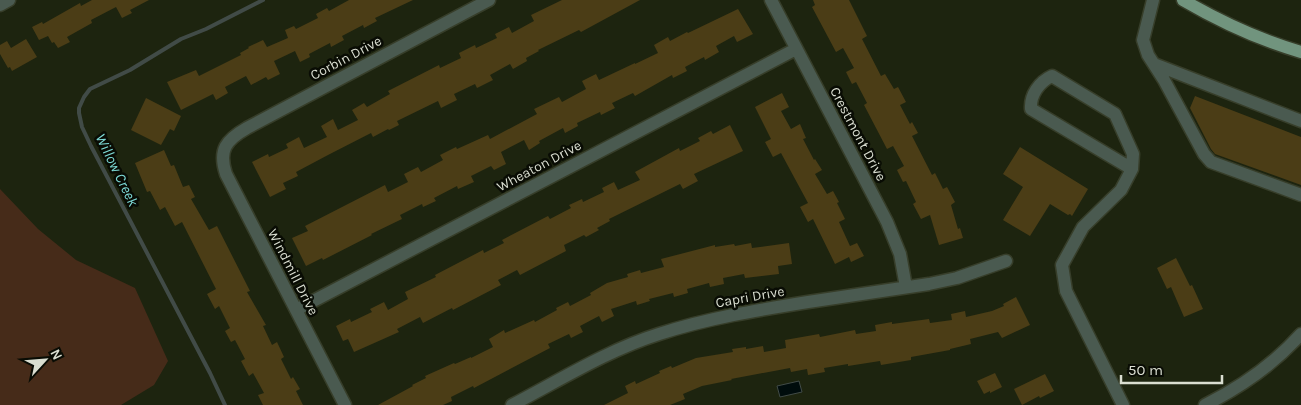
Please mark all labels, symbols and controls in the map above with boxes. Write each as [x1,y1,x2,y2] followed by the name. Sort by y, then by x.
[307,32,385,84] street label: Corbin Drive
[826,84,890,184] street label: Crestmont Drive
[92,131,143,210] water label: Willow Creek
[494,137,584,195] street label: Wheaton Drive
[264,226,322,318] street label: Windmill Drive
[714,283,786,311] street label: Capri Drive
[20,335,70,385] north arrow
[46,346,66,363] text: N
[1121,352,1222,384] scale bar
[1128,361,1163,379] text: 50 m

